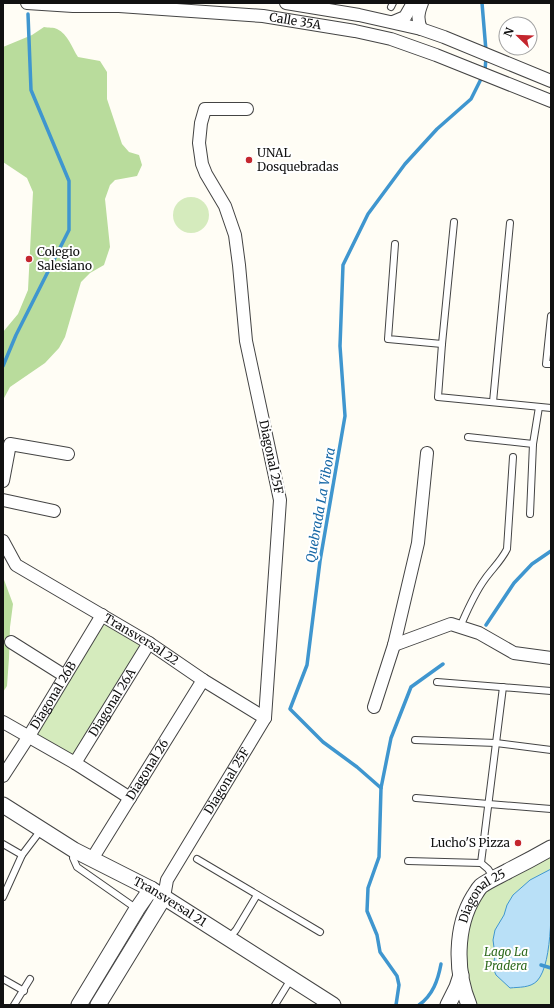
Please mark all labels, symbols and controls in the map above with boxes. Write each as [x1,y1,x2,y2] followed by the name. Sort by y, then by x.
[268,9,323,32] street label: Calle 35A
[498,16,538,56] north arrow
[501,25,517,39] text: N
[257,145,339,174] place label: UNAL Dosquebradas
[244,155,254,165] marker: UNAL Dosquebradas
[37,244,92,273] place label: Colegio Salesiano
[24,254,34,264] marker: Colegio Salesiano
[256,419,287,496] street label: Diagonal 25F
[302,446,339,564] water label: Quebrada La Vibora
[101,610,182,668] street label: Transversal 22
[27,659,79,732] street label: Diagonal 26B
[85,665,139,739] street label: Diagonal 26A
[122,736,171,803] street label: Diagonal 26
[201,744,253,817] street label: Diagonal 25F
[430,835,511,850] place label: Lucho'S Pizza
[513,838,523,848] marker: Lucho'S Pizza
[455,866,508,925] street label: Diagonal 25
[131,873,210,930] street label: Transversal 21
[484,944,528,973] park label: Lago La Pradera

